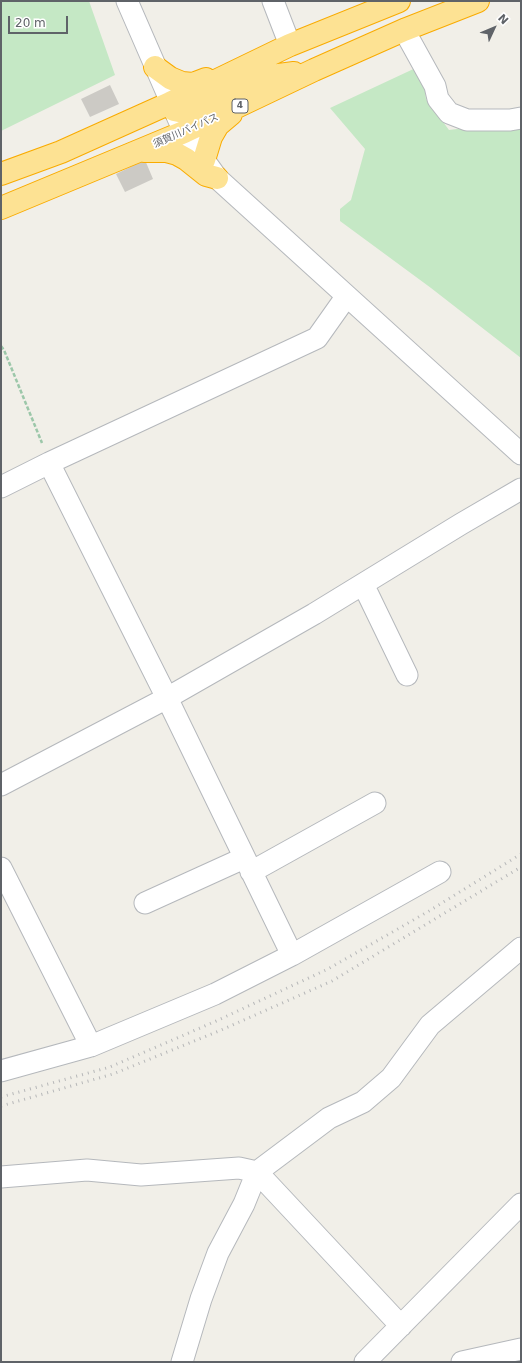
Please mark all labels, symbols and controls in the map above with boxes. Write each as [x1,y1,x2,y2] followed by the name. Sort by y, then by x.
[10,8,70,34] scale bar
[474,8,514,48] north arrow
[495,11,511,27] text: N
[15,16,46,30] text: 20 m
[232,99,248,113] road number: 4
[152,111,220,151] street label: 須賀川バイパス

